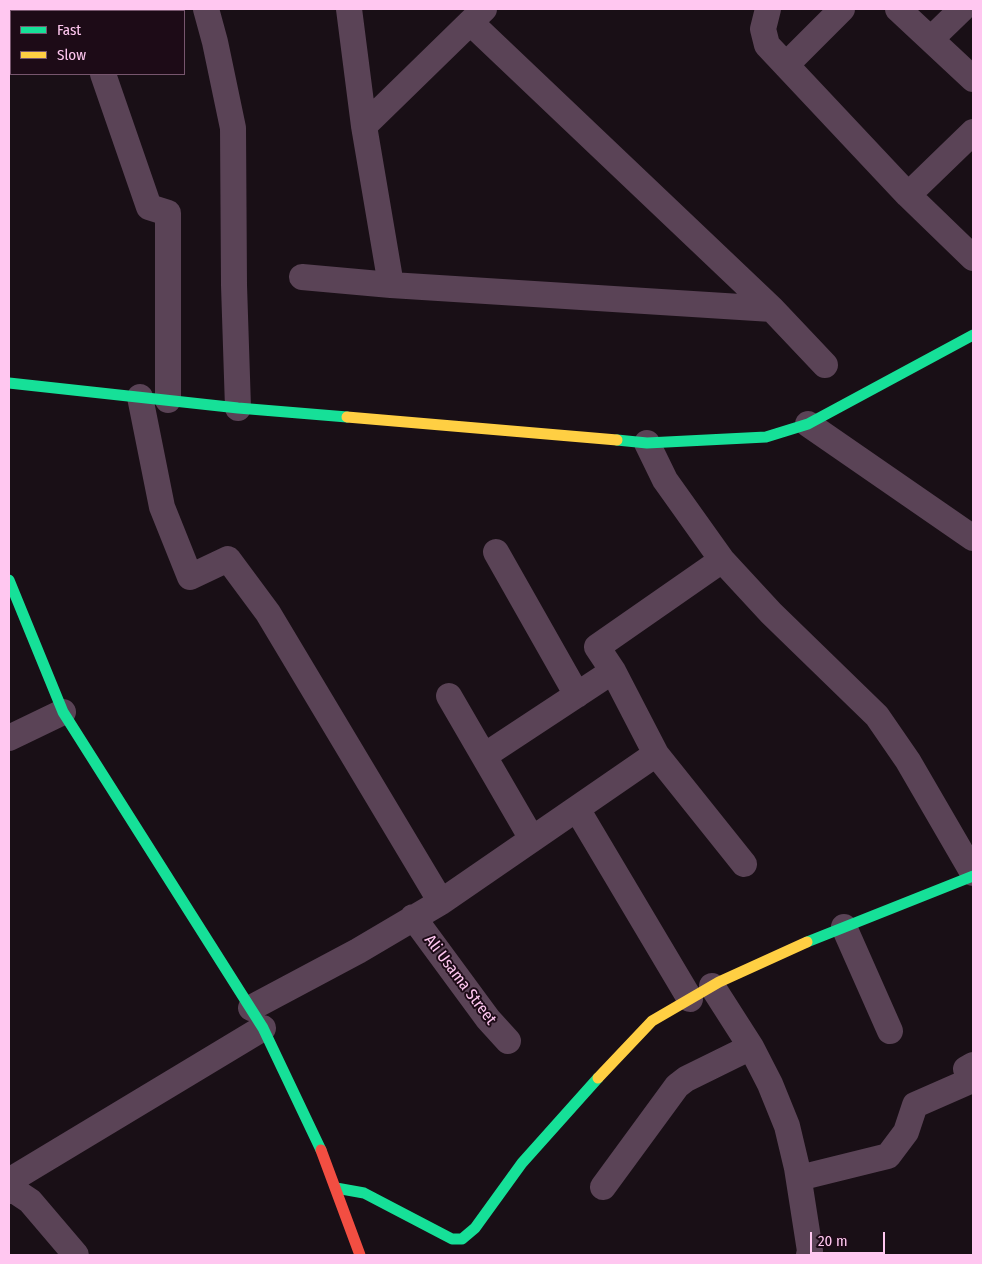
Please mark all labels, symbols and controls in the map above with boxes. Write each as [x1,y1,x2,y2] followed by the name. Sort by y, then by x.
[10,10,185,75] legend
[57,21,81,39] text: Fast
[57,46,86,64] text: Slow
[420,931,500,1029] street label: Ali Usama Street
[812,1222,887,1254] scale bar
[818,1232,848,1250] text: 20 m

